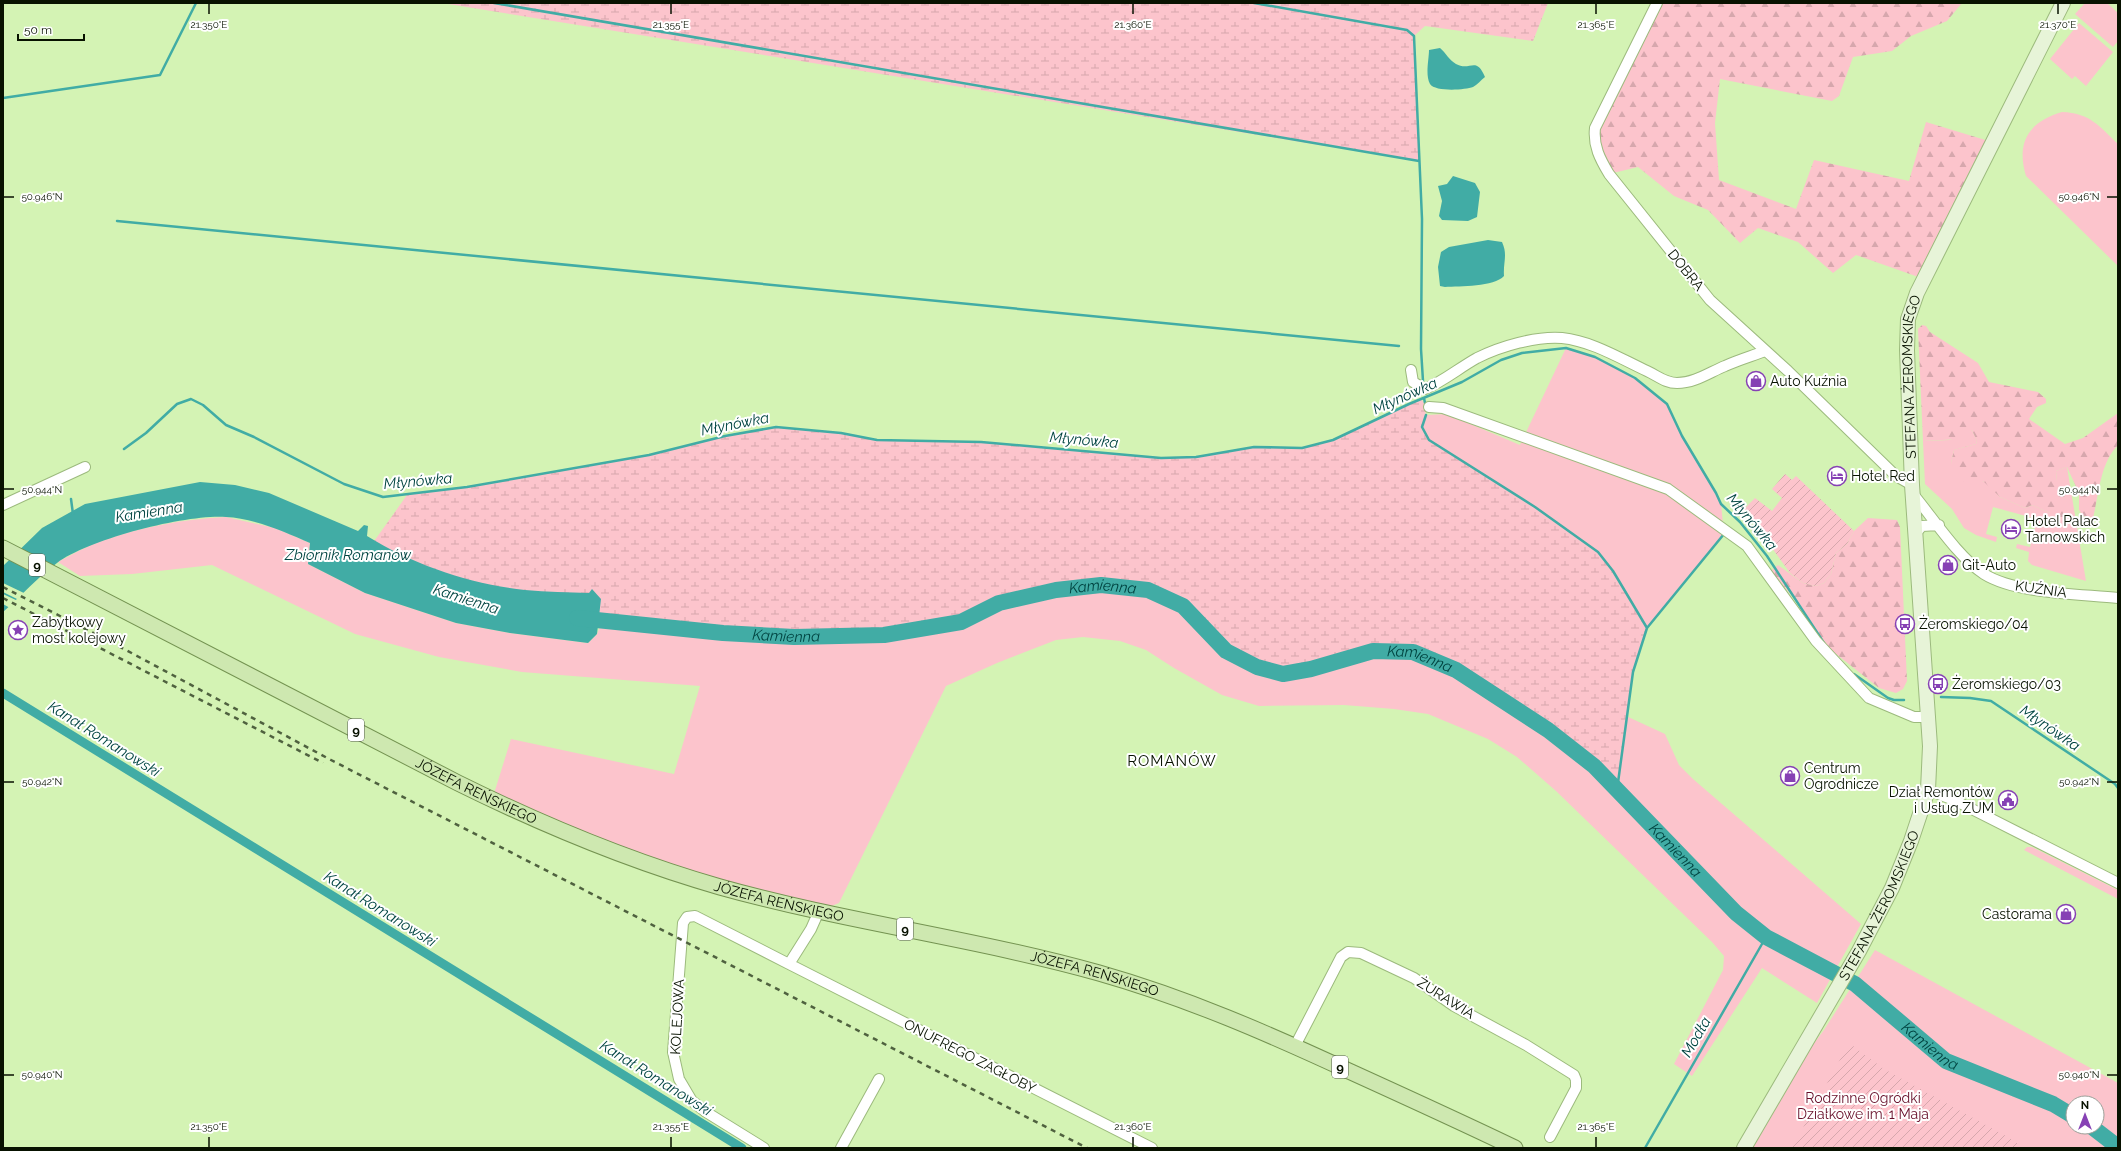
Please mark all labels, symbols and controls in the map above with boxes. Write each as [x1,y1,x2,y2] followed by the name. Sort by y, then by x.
[18,16,84,42] scale bar
[191,19,227,30] text: 21.350°E
[653,19,689,30] text: 21.355°E
[1114,19,1152,30] text: 21.360°E
[1578,19,1614,30] text: 21.365°E
[2040,19,2076,30] text: 21.370°E
[24,23,52,37] text: 50 m
[21,191,63,202] text: 50.946°N
[2058,191,2100,202] text: 50.946°N
[1665,246,1708,294] street label: DOBRA
[1898,293,1924,459] street label: STEFANA ŻEROMSKIEGO
[1745,370,1767,392] shop icon: Auto Kuźnia
[1770,373,1847,389] place label: Auto Kuźnia
[1370,374,1440,418] water label: Młynówka
[699,409,771,439] water label: Młynówka
[1049,428,1119,452] water label: Młynówka
[1826,465,1848,487] hotel icon: Hotel Red
[1851,468,1915,484] place label: Hotel Red
[383,469,453,493] water label: Młynówka
[22,484,62,495] text: 50.944°N
[2059,484,2099,495] text: 50.944°N
[1723,490,1781,554] water label: Młynówka
[114,498,184,526] water label: Kamienna
[2025,513,2105,545] place label: Hotel Palac Tarnowskich
[2000,518,2022,540] hotel icon: Hotel Palac Tarnowskich
[284,546,412,564] water label: Zbiornik Romanów
[29,554,45,576] road number: 9
[1937,554,1959,576] shop icon: Git-Auto
[1962,557,2016,573] place label: Git-Auto
[1068,576,1137,598] water label: Kamienna
[2014,576,2069,601] street label: KUŹNIA
[431,580,501,618] water label: Kamienna
[1894,613,1916,635] bus stop icon: Żeromskiego/04
[32,614,126,646] place label: Zabytkowy most kolejowy
[1919,614,2029,632] place label: Żeromskiego/04
[7,619,29,641] place icon: Zabytkowy most kolejowy
[752,626,820,646] water label: Kamienna
[1387,642,1455,676] water label: Kamienna
[1927,673,1949,695] bus stop icon: Żeromskiego/03
[1952,674,2061,692] place label: Żeromskiego/03
[45,697,164,781] water label: Kanał Romanowski
[2016,701,2084,755] water label: Młynówka
[348,719,364,741] road number: 9
[1127,752,1217,770] district label: ROMANÓW
[413,755,539,827] street label: JÓZEFA REŃSKIEGO
[1804,760,1879,792] place label: Centrum Ogrodnicze
[1779,765,1801,787] shop icon: Centrum Ogrodnicze
[22,776,62,787] text: 50.942°N
[2059,776,2099,787] text: 50.942°N
[1889,784,1995,816] place label: Dział Remontów i Usług ZUM
[1997,789,2019,811] public building icon: Dział Remontów i Usług ZUM
[1645,820,1705,881] water label: Kamienna
[1836,828,1922,983] street label: STEFANA ŻEROMSKIEGO
[321,867,440,951] water label: Kanał Romanowski
[712,878,845,924] street label: JÓZEFA REŃSKIEGO
[2055,903,2077,925] shop icon: Castorama
[1982,906,2052,922] place label: Castorama
[897,918,913,940] road number: 9
[1029,948,1161,999] street label: JÓZEFA REŃSKIEGO
[1414,972,1479,1022] street label: ŻURAWIA
[667,978,687,1055] street label: KOLEJOWA
[1677,1014,1715,1060] water label: Modła
[901,1016,1039,1096] street label: ONUFREGO ZAGŁOBY
[1898,1018,1961,1074] water label: Kamienna
[597,1036,716,1120] water label: Kanał Romanowski
[1332,1056,1348,1078] road number: 9
[21,1069,63,1080] text: 50.940°N
[2058,1069,2100,1080] text: 50.940°N
[1797,1090,1929,1122] park label: Rodzinne Ogródki Działkowe im. 1 Maja
[2065,1095,2105,1135] north arrow
[2081,1099,2089,1112] text: N
[191,1121,227,1132] text: 21.350°E
[653,1121,689,1132] text: 21.355°E
[1114,1121,1152,1132] text: 21.360°E
[1578,1121,1614,1132] text: 21.365°E

